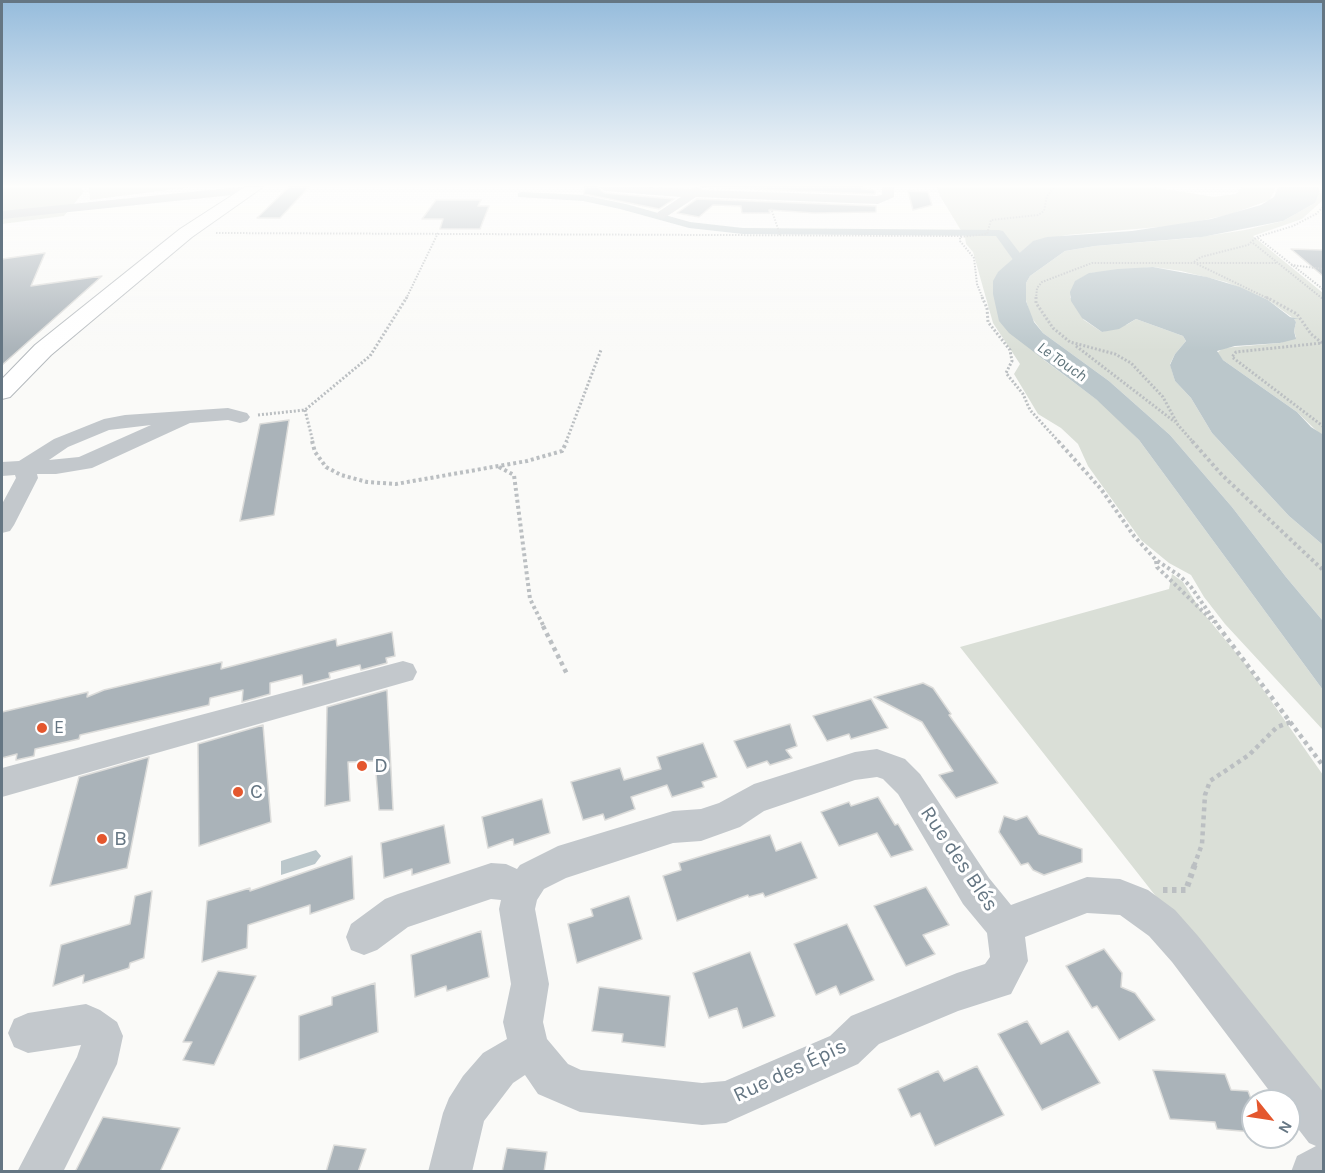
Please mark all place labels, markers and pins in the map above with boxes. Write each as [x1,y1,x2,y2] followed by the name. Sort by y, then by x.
[54,717,64,739] place label: E
[35,721,49,735] marker: E
[374,753,388,779] place label: D
[355,759,369,773] marker: D
[250,779,263,805] place label: C
[231,785,245,799] marker: C
[114,826,127,852] place label: B
[95,832,109,846] marker: B

